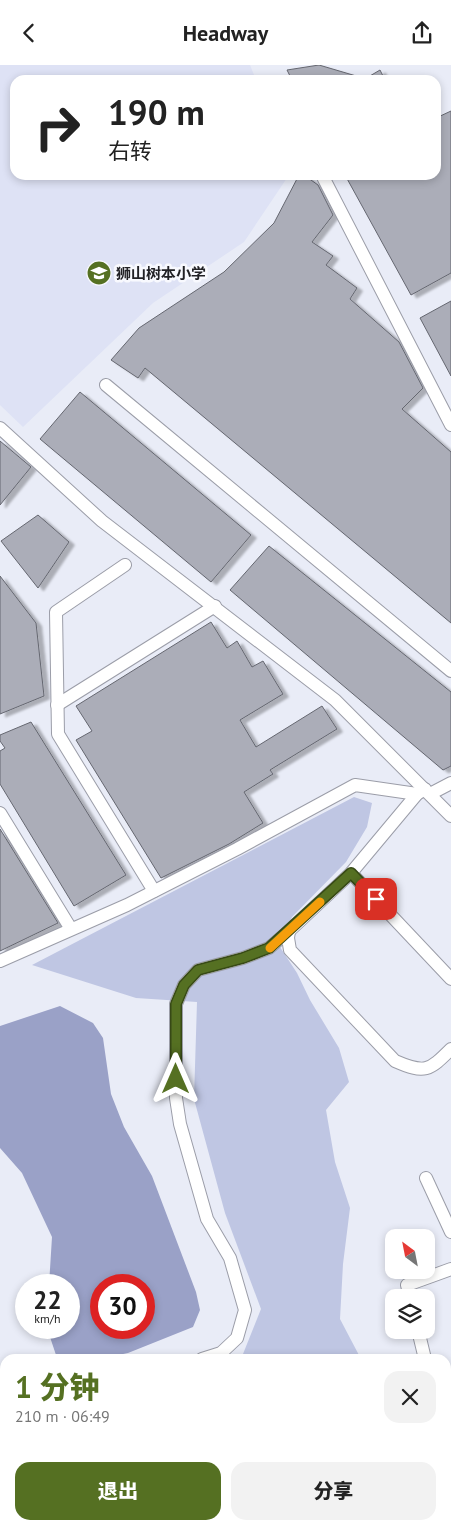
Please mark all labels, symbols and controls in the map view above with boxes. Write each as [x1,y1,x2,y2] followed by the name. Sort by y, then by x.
[15,19,43,47] icon: back
[183,19,268,47] text: Headway
[408,19,436,47] icon: share
[108,89,205,135] text: 190 m
[25,95,90,160] icon: right
[108,137,152,165] text: 右转
[86,260,112,286] school or university icon: 狮山树本小学
[116,264,206,283] place label: 狮山树本小学
[355,878,397,920] pin
[362,885,390,913] icon: arrive
[149,1052,201,1104] position arrow
[385,1229,435,1279] north arrow
[385,1229,435,1339] map controls
[90,1274,155,1339] speed limit sign: 30
[33,1284,62,1316] text: 22
[385,1289,435,1339] button: layers
[34,1311,61,1326] text: km/h
[15,1367,100,1406] text: 1 分钟
[384,1371,436,1423] button: close
[15,1406,110,1426] text: 210 m · 06:49
[15,1462,221,1520] button: 退出
[231,1462,436,1520] button: 分享

